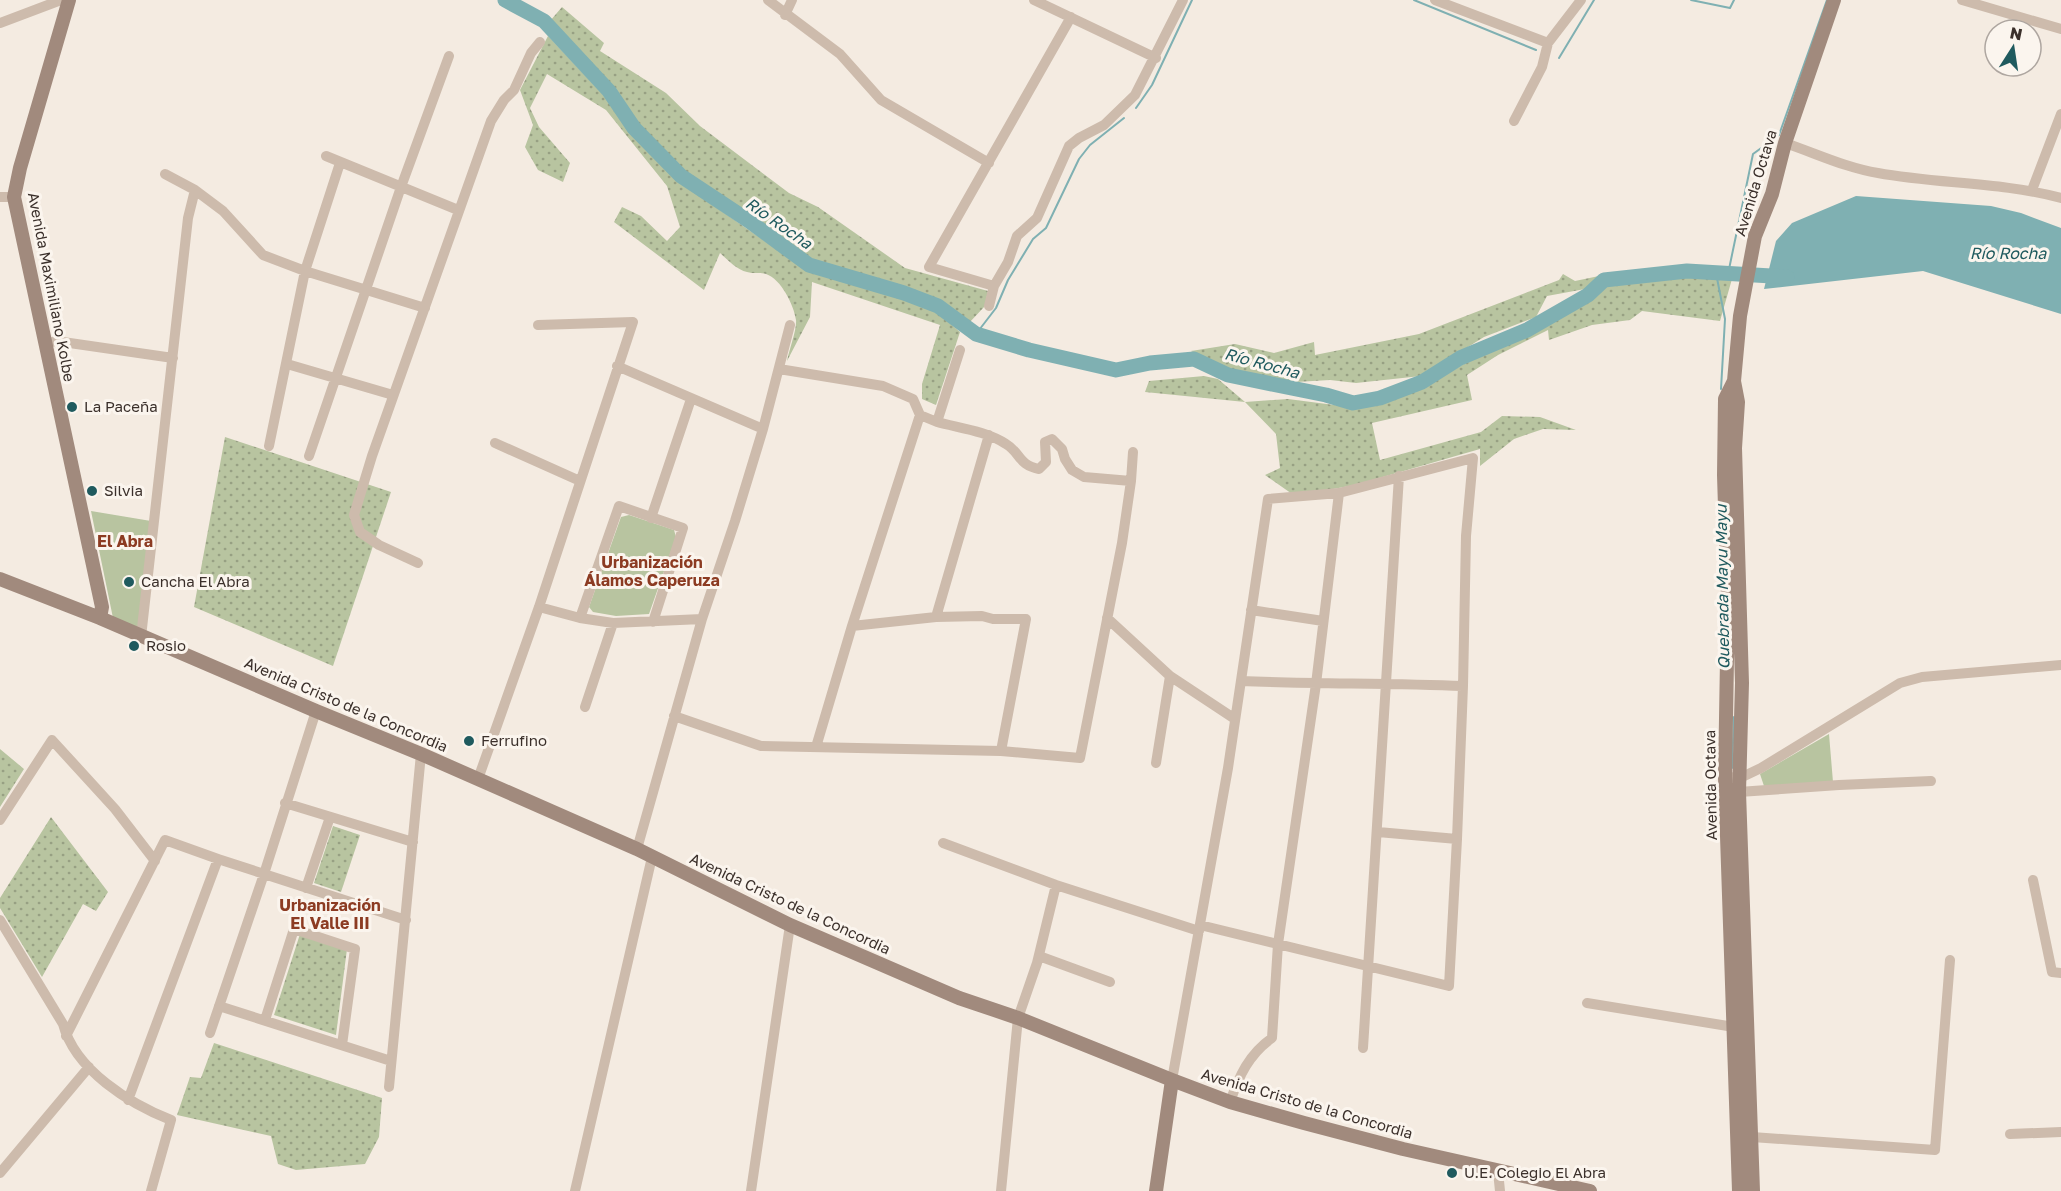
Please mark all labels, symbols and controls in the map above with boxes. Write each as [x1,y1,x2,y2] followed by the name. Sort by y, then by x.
[1983,18,2043,78] north arrow
[2008,22,2024,44] text: N
[1730,127,1780,238] street label: Avenida Octava
[25,191,79,383] street label: Avenida Maximiliano Kolbe
[742,193,817,254] water label: Río Rocha
[1970,243,2047,263] water label: Río Rocha
[1222,343,1303,383] water label: Río Rocha
[84,397,158,415] place label: La Paceña
[65,400,79,414] marker: La Paceña
[104,481,143,499] place label: Silvia
[85,484,99,498] marker: Silvia
[1711,503,1733,670] water label: Quebrada Mayu Mayu
[97,531,153,551] district label: El Abra
[584,552,720,590] district label: Urbanización Álamos Caperuza
[141,572,250,590] place label: Cancha El Abra
[122,575,136,589] marker: Cancha El Abra
[146,636,186,654] place label: Rosio
[127,639,141,653] marker: Rosio
[242,653,451,755] street label: Avenida Cristo de la Concordia
[1700,730,1720,840] street label: Avenida Octava
[481,731,547,749] place label: Ferrufino
[462,734,476,748] marker: Ferrufino
[687,849,894,958] street label: Avenida Cristo de la Concordia
[279,895,381,933] district label: Urbanización El Valle III
[1199,1064,1415,1142] street label: Avenida Cristo de la Concordia
[1464,1163,1606,1181] place label: U.E. Colegio El Abra
[1445,1166,1459,1180] marker: U.E. Colegio El Abra

